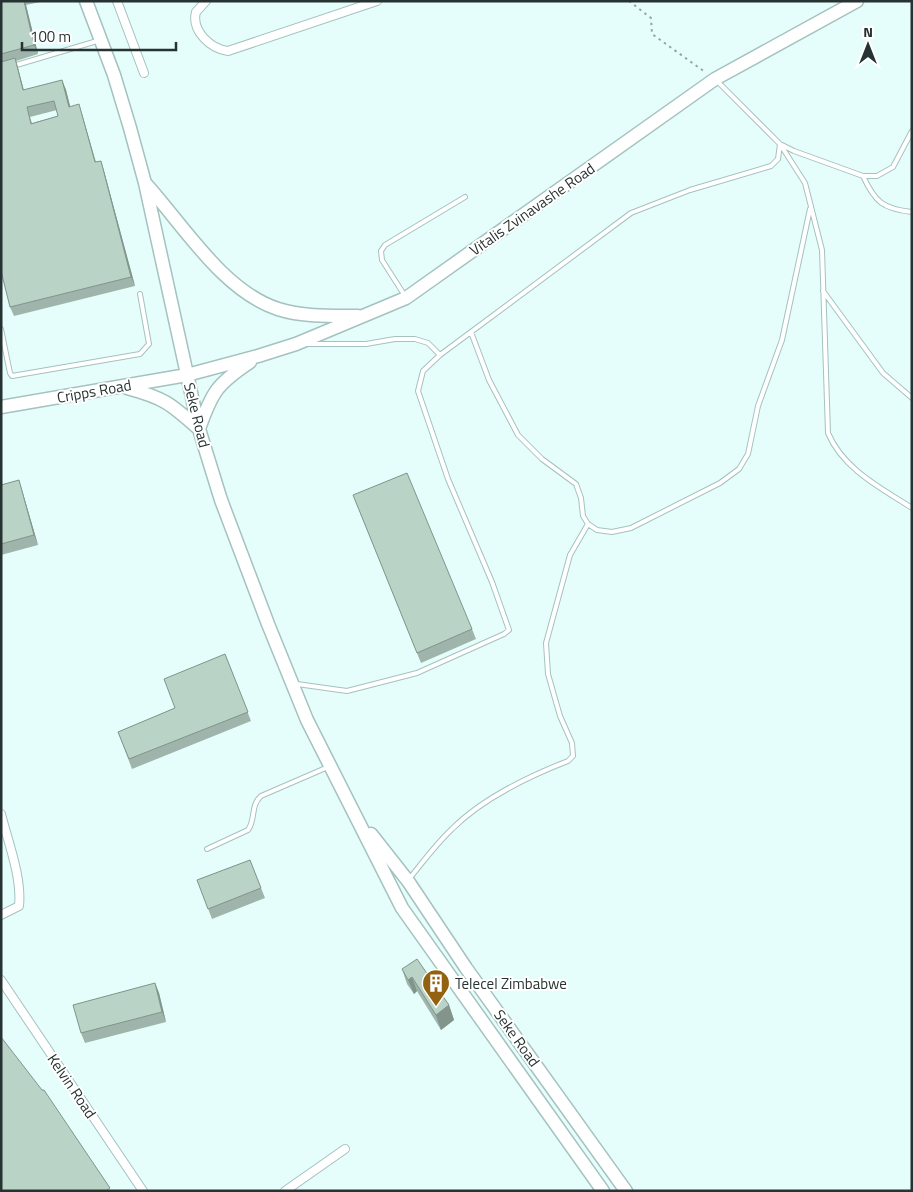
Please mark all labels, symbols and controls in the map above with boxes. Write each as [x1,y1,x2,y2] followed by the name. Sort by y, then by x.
[22,20,176,52] scale bar
[843,20,893,70] north arrow
[863,21,873,42] text: N
[30,25,71,48] text: 100 m
[465,157,599,261] street label: Vitalis Zvinavashe Road
[55,373,133,409] street label: Cripps Road
[178,380,216,450] street label: Seke Road
[421,968,451,1007] building icon: Telecel Zimbabwe
[455,972,567,995] place label: Telecel Zimbabwe
[488,1005,546,1071] street label: Seke Road
[42,1049,102,1123] street label: Kelvin Road

